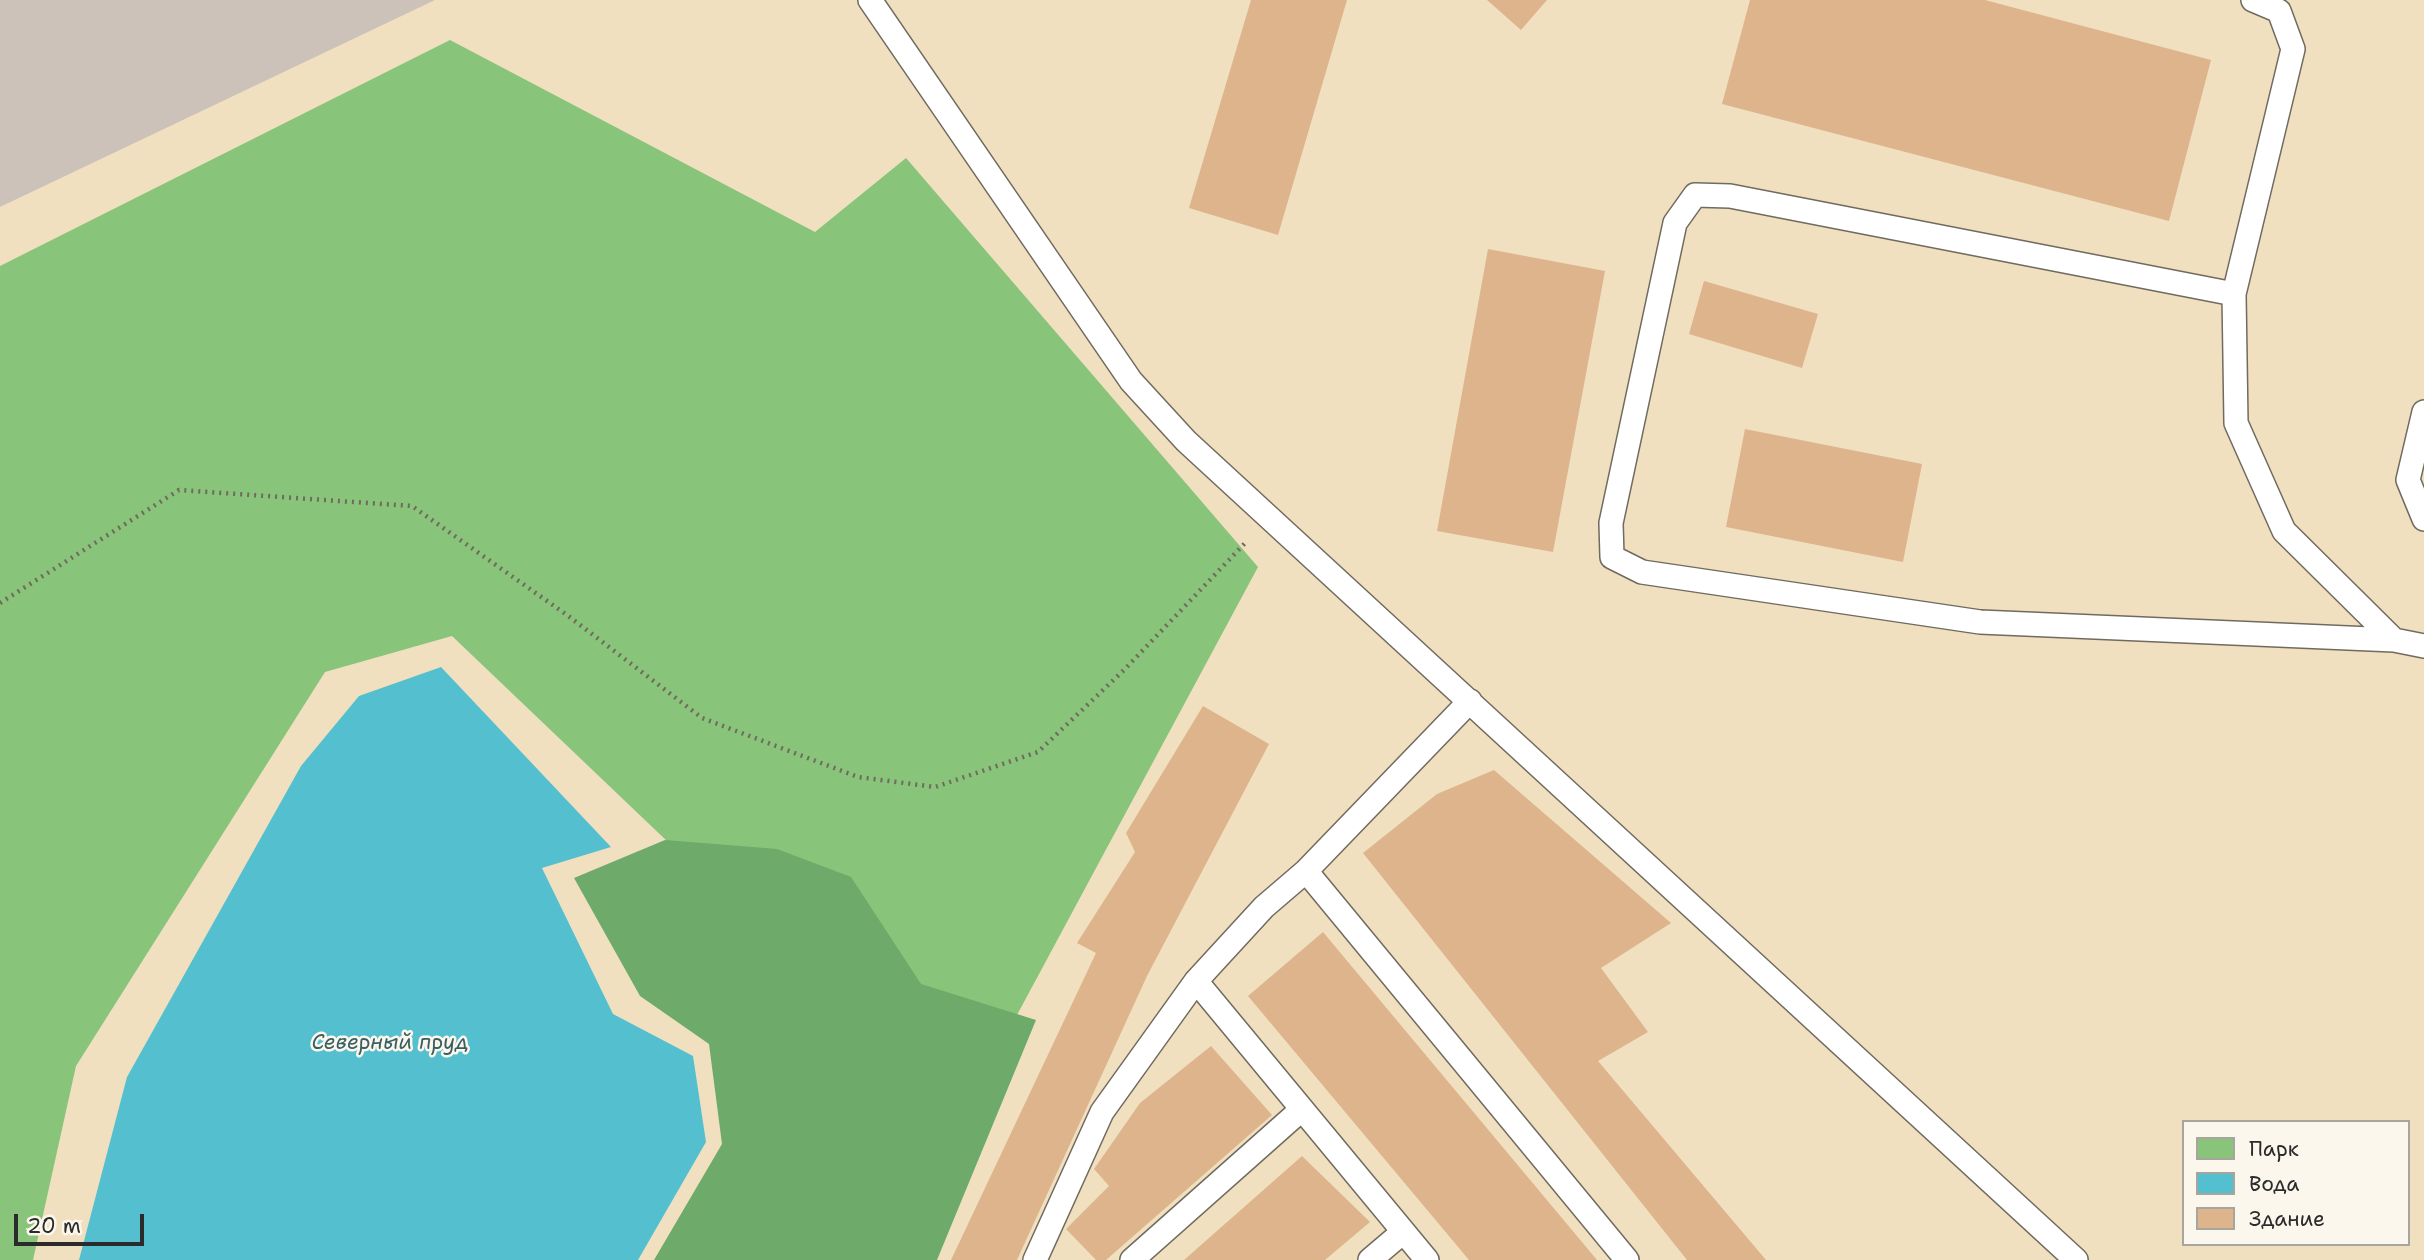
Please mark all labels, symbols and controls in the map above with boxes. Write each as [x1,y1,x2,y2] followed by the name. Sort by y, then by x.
[311,1031,469,1057] water label: Северный пруд
[2182,1120,2410,1246] legend
[2249,1135,2299,1163] text: Парк
[2249,1170,2299,1198] text: Вода
[18,1200,147,1244] scale bar
[2249,1205,2325,1233] text: Здание
[27,1212,81,1240] text: 20 m

